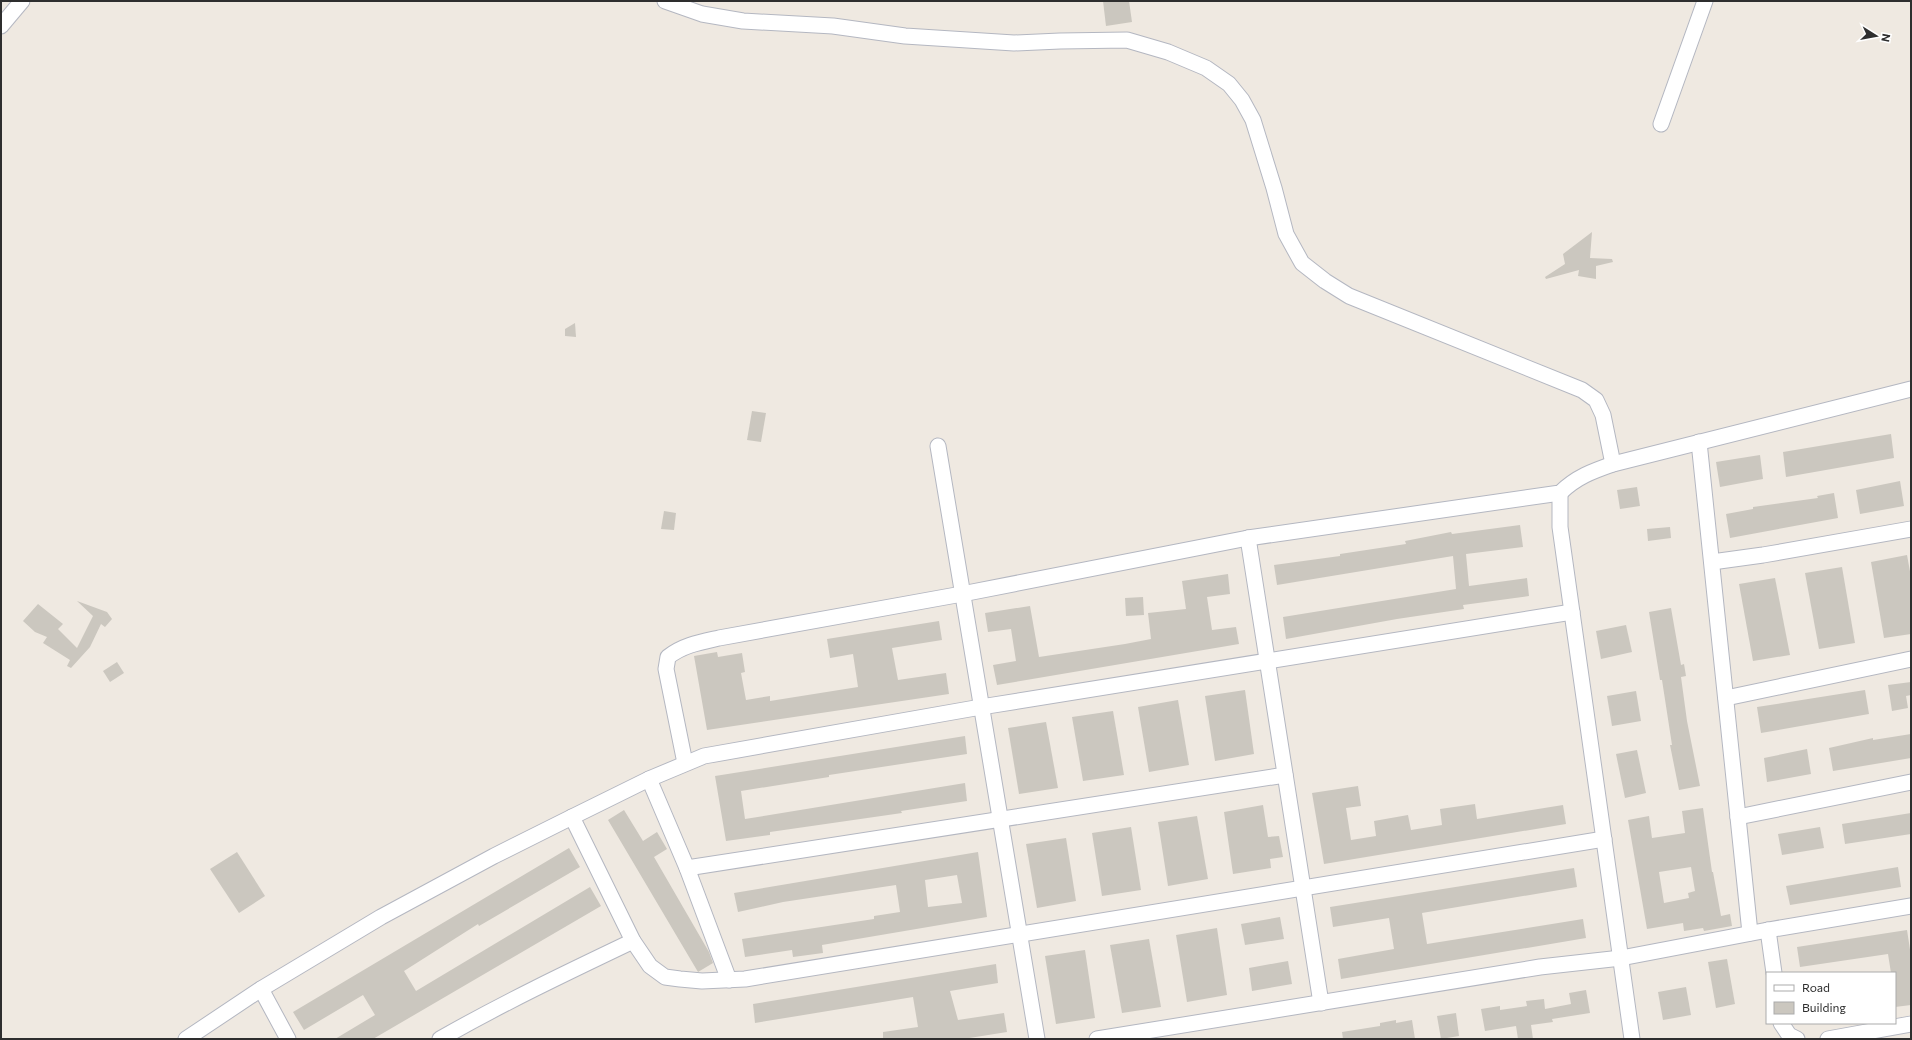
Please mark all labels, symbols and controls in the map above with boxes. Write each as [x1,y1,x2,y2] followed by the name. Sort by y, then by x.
[1856,16,1896,56] north arrow
[1879,33,1893,43] text: N
[1766,972,1896,1024] legend
[1802,980,1830,994] text: Road
[1802,1000,1846,1014] text: Building

